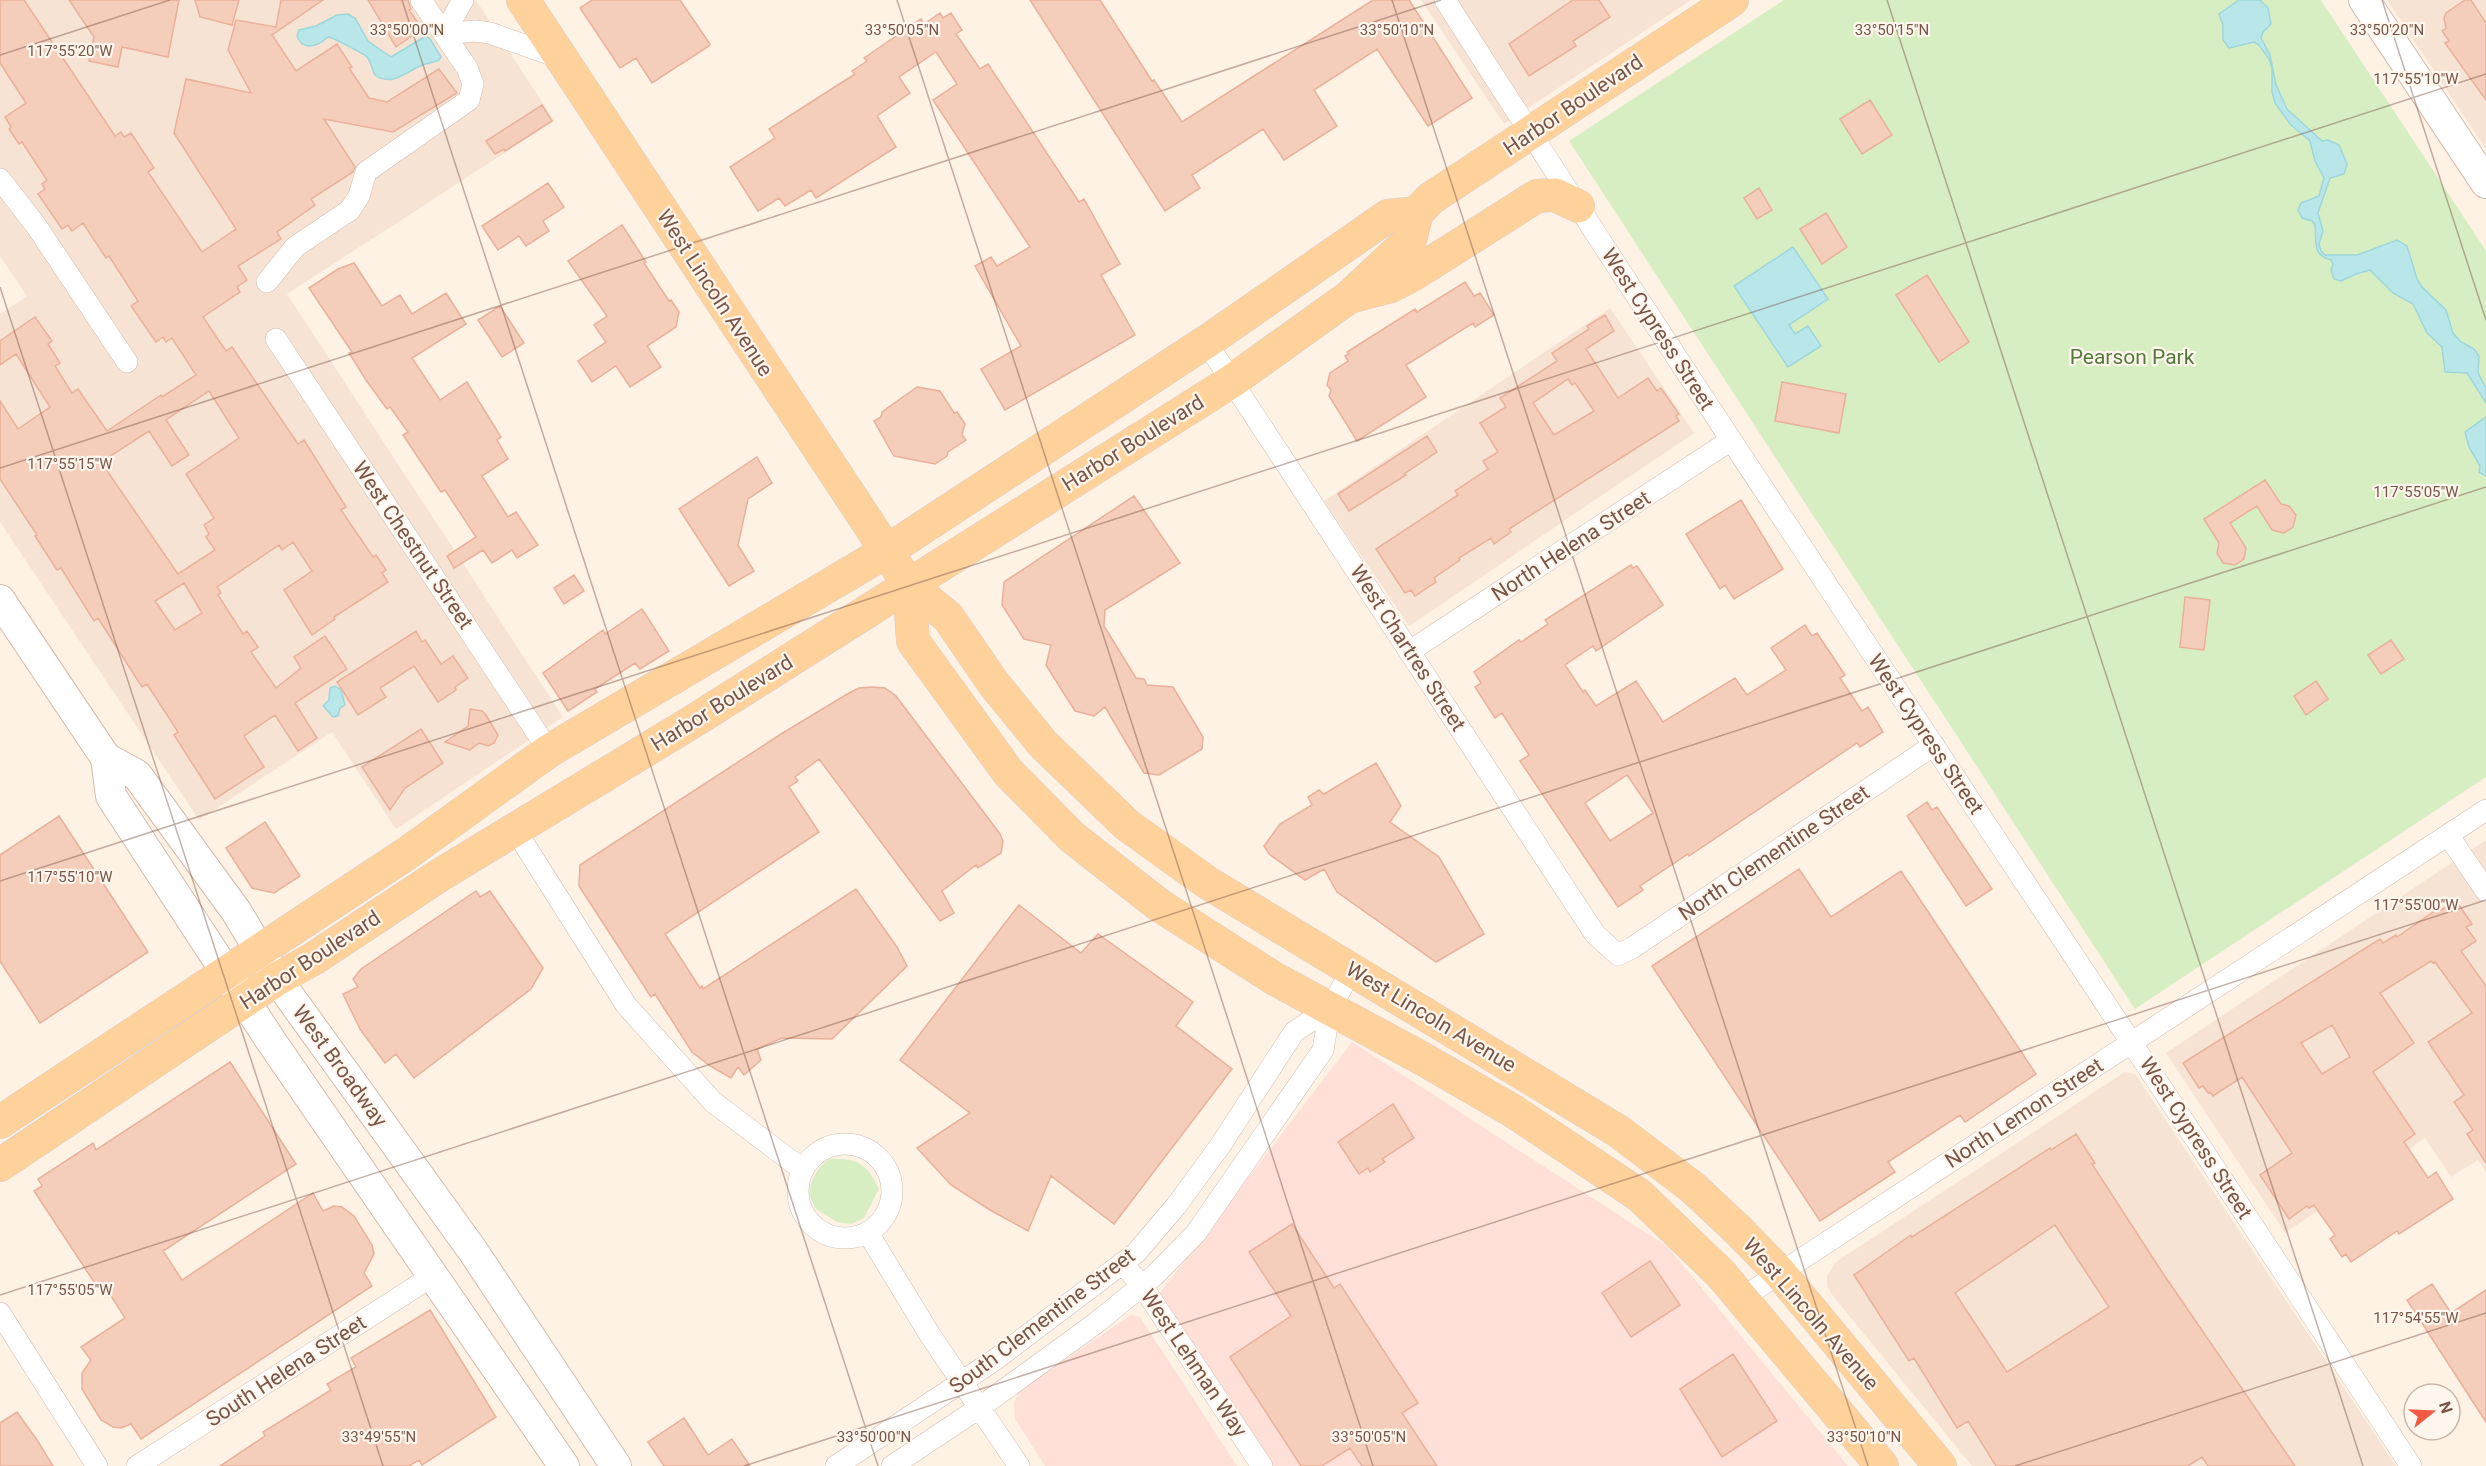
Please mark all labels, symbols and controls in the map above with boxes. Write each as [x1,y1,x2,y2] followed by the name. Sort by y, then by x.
[370,21,444,39] text: 33°50'00"N
[865,21,939,39] text: 33°50'05"N
[1360,21,1434,39] text: 33°50'10"N
[1855,21,1929,39] text: 33°50'15"N
[2350,21,2424,39] text: 33°50'20"N
[27,42,113,60] text: 117°55'20"W
[1499,50,1647,160] street label: Harbor Boulevard
[2373,70,2459,88] text: 117°55'10"W
[652,205,778,381] street label: West Lincoln Avenue
[1597,244,1719,415] street label: West Cypress Street
[2070,345,2195,369] park label: Pearson Park
[1058,390,1208,496] street label: Harbor Boulevard
[27,455,113,473] text: 117°55'15"W
[348,457,478,634] street label: West Chestnut Street
[2373,483,2459,501] text: 117°55'05"W
[1487,486,1655,606] street label: North Helena Street
[1345,561,1471,736] street label: West Chartres Street
[1863,649,1989,819] street label: West Cypress Street
[647,650,797,756] street label: Harbor Boulevard
[1674,780,1874,926] street label: North Clementine Street
[27,868,113,886] text: 117°55'10"W
[2373,896,2459,914] text: 117°55'00"W
[235,906,385,1014] street label: Harbor Boulevard
[1342,957,1520,1077] street label: West Lincoln Avenue
[288,1000,392,1132] street label: West Broadway
[1941,1053,2107,1173] street label: North Lemon Street
[2135,1053,2257,1224] street label: West Cypress Street
[1738,1233,1884,1395] street label: West Lincoln Avenue
[945,1243,1140,1399] street label: South Clementine Street
[27,1281,113,1299] text: 117°55'05"W
[1136,1285,1252,1441] street label: West Lehman Way
[2373,1309,2459,1327] text: 117°54'55"W
[202,1310,370,1432] street label: South Helena Street
[2402,1382,2462,1442] north arrow
[2435,1399,2457,1416] text: N
[342,1428,416,1446] text: 33°49'55"N
[837,1428,911,1446] text: 33°50'00"N
[1332,1428,1406,1446] text: 33°50'05"N
[1827,1428,1901,1446] text: 33°50'10"N

